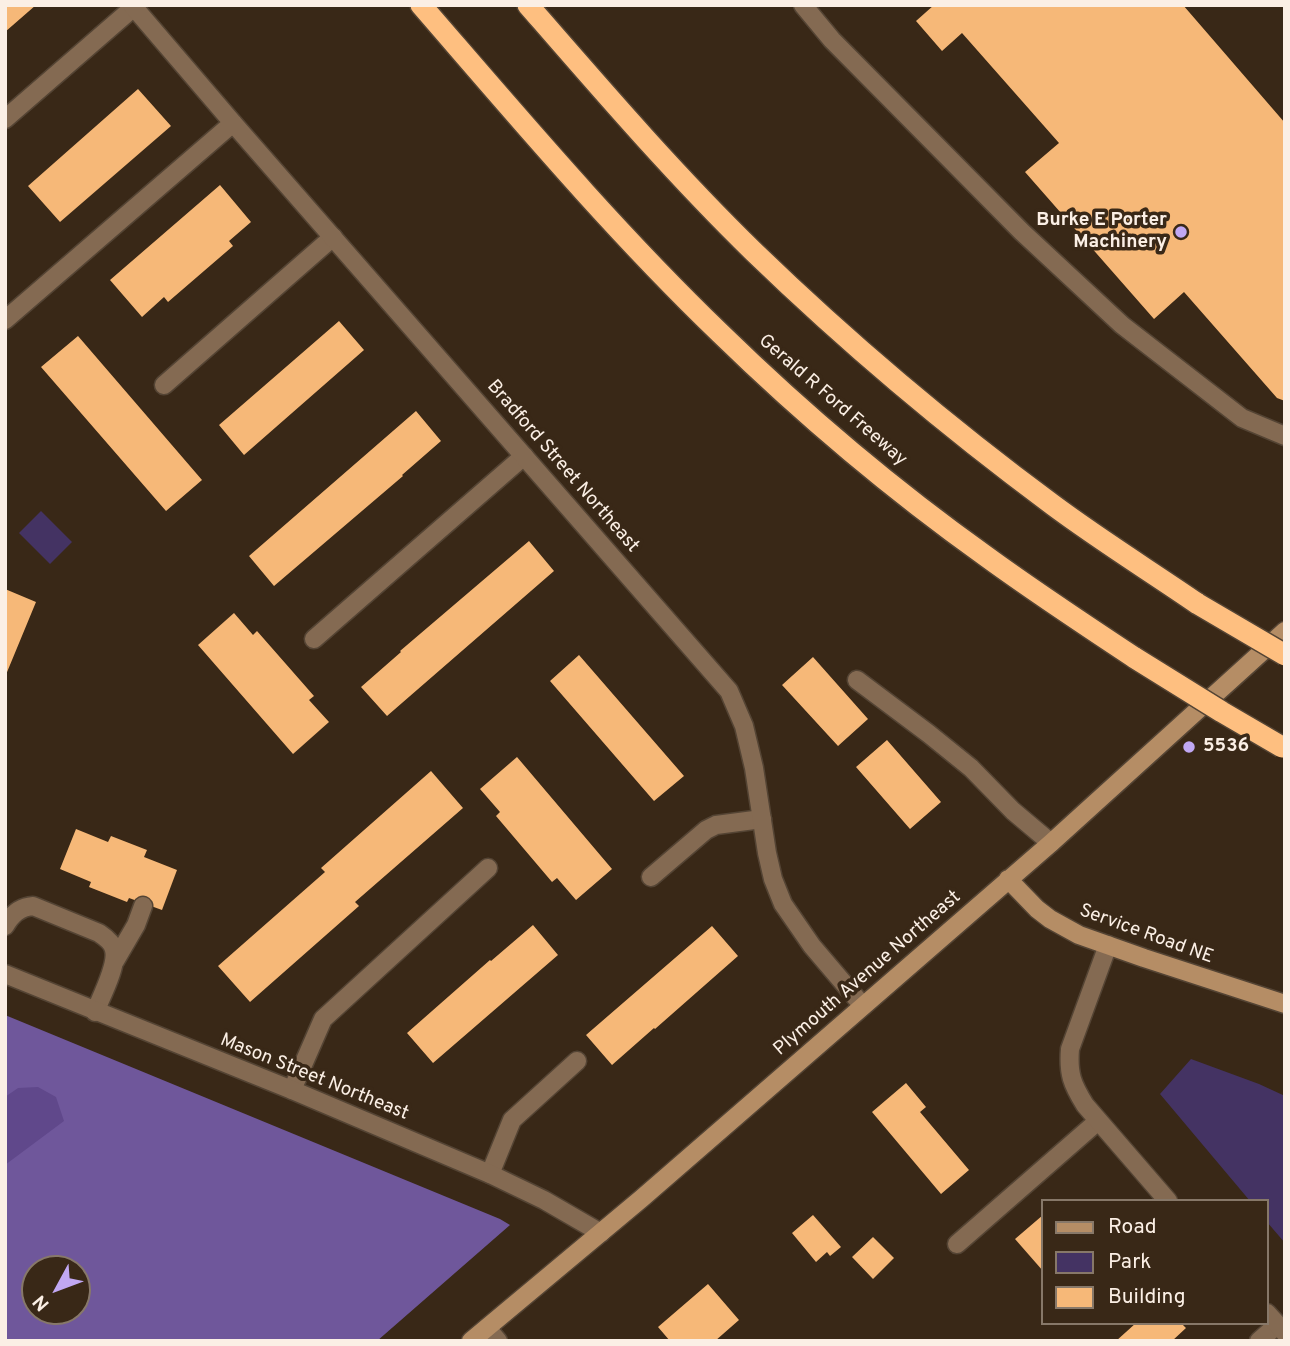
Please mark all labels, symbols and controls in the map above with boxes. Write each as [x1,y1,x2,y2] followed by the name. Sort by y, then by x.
[1036,210,1167,254] place label: Burke E Porter Machinery
[1173,224,1189,240] marker: Burke E Porter Machinery
[753,330,911,472] street label: Gerald R Ford Freeway
[481,376,643,558] street label: Bradford Street Northeast
[1203,736,1249,758] place label: 5536
[1181,739,1197,755] marker: 5536
[770,887,966,1061] street label: Plymouth Avenue Northeast
[1076,900,1216,970] street label: Service Road NE
[216,1030,412,1126] street label: Mason Street Northeast
[1042,1199,1269,1325] legend
[1108,1214,1157,1241] text: Road
[1108,1249,1151,1276] text: Park
[21,1255,91,1325] north arrow
[1108,1284,1186,1311] text: Building
[28,1289,55,1315] text: N

